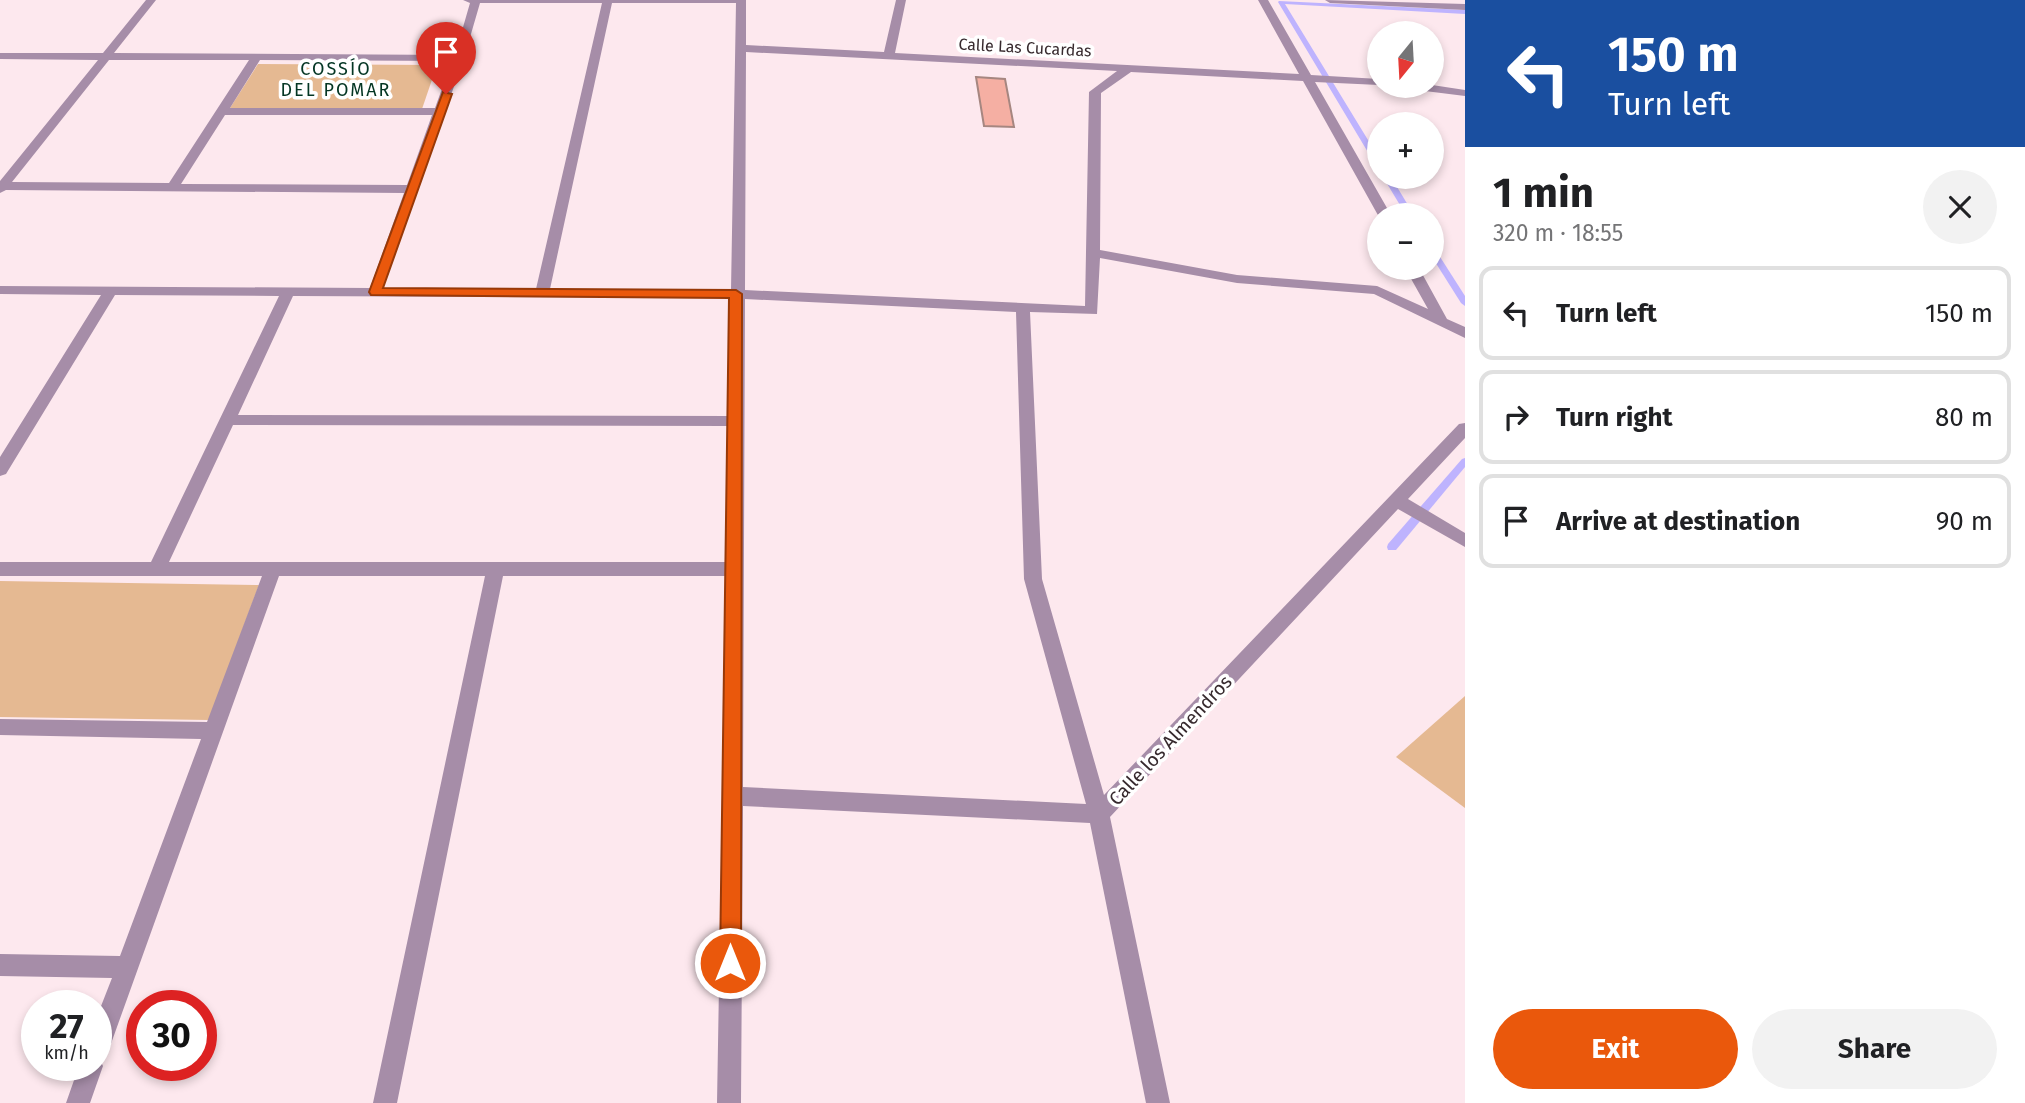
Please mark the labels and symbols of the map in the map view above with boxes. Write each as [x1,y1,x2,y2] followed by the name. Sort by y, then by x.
[1367,21,1444,98] north arrow
[416,22,476,94] pin
[958,35,1092,60] street label: Calle Las Cucardas
[281,57,391,101] district label: COSSÍO DEL POMAR
[1104,670,1237,810] street label: Calle los Almendros
[693,926,767,1000] position arrow
[126,990,217,1081] speed limit sign: 30

